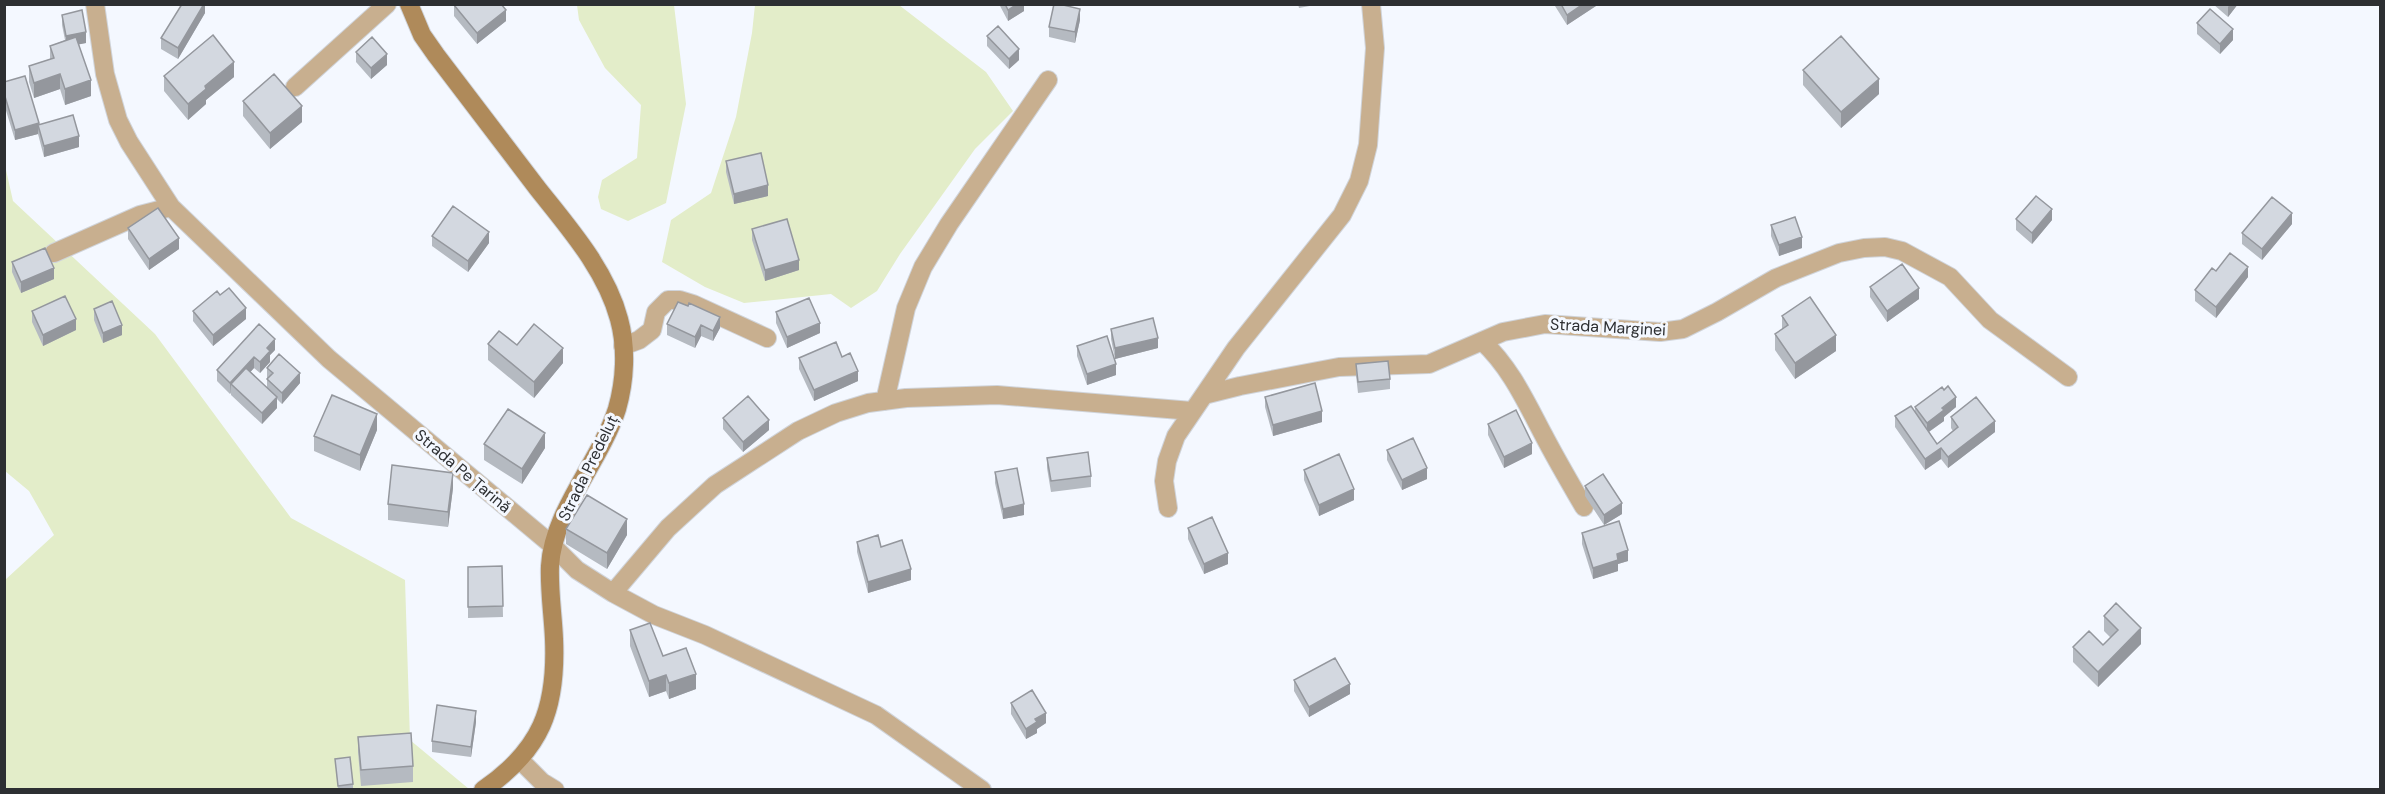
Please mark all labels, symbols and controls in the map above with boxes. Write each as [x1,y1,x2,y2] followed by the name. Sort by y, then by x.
[1550,313,1666,341] street label: Strada Marginei
[553,412,623,524] street label: Strada Predeluț
[410,425,516,517] street label: Strada Pe Țarină

